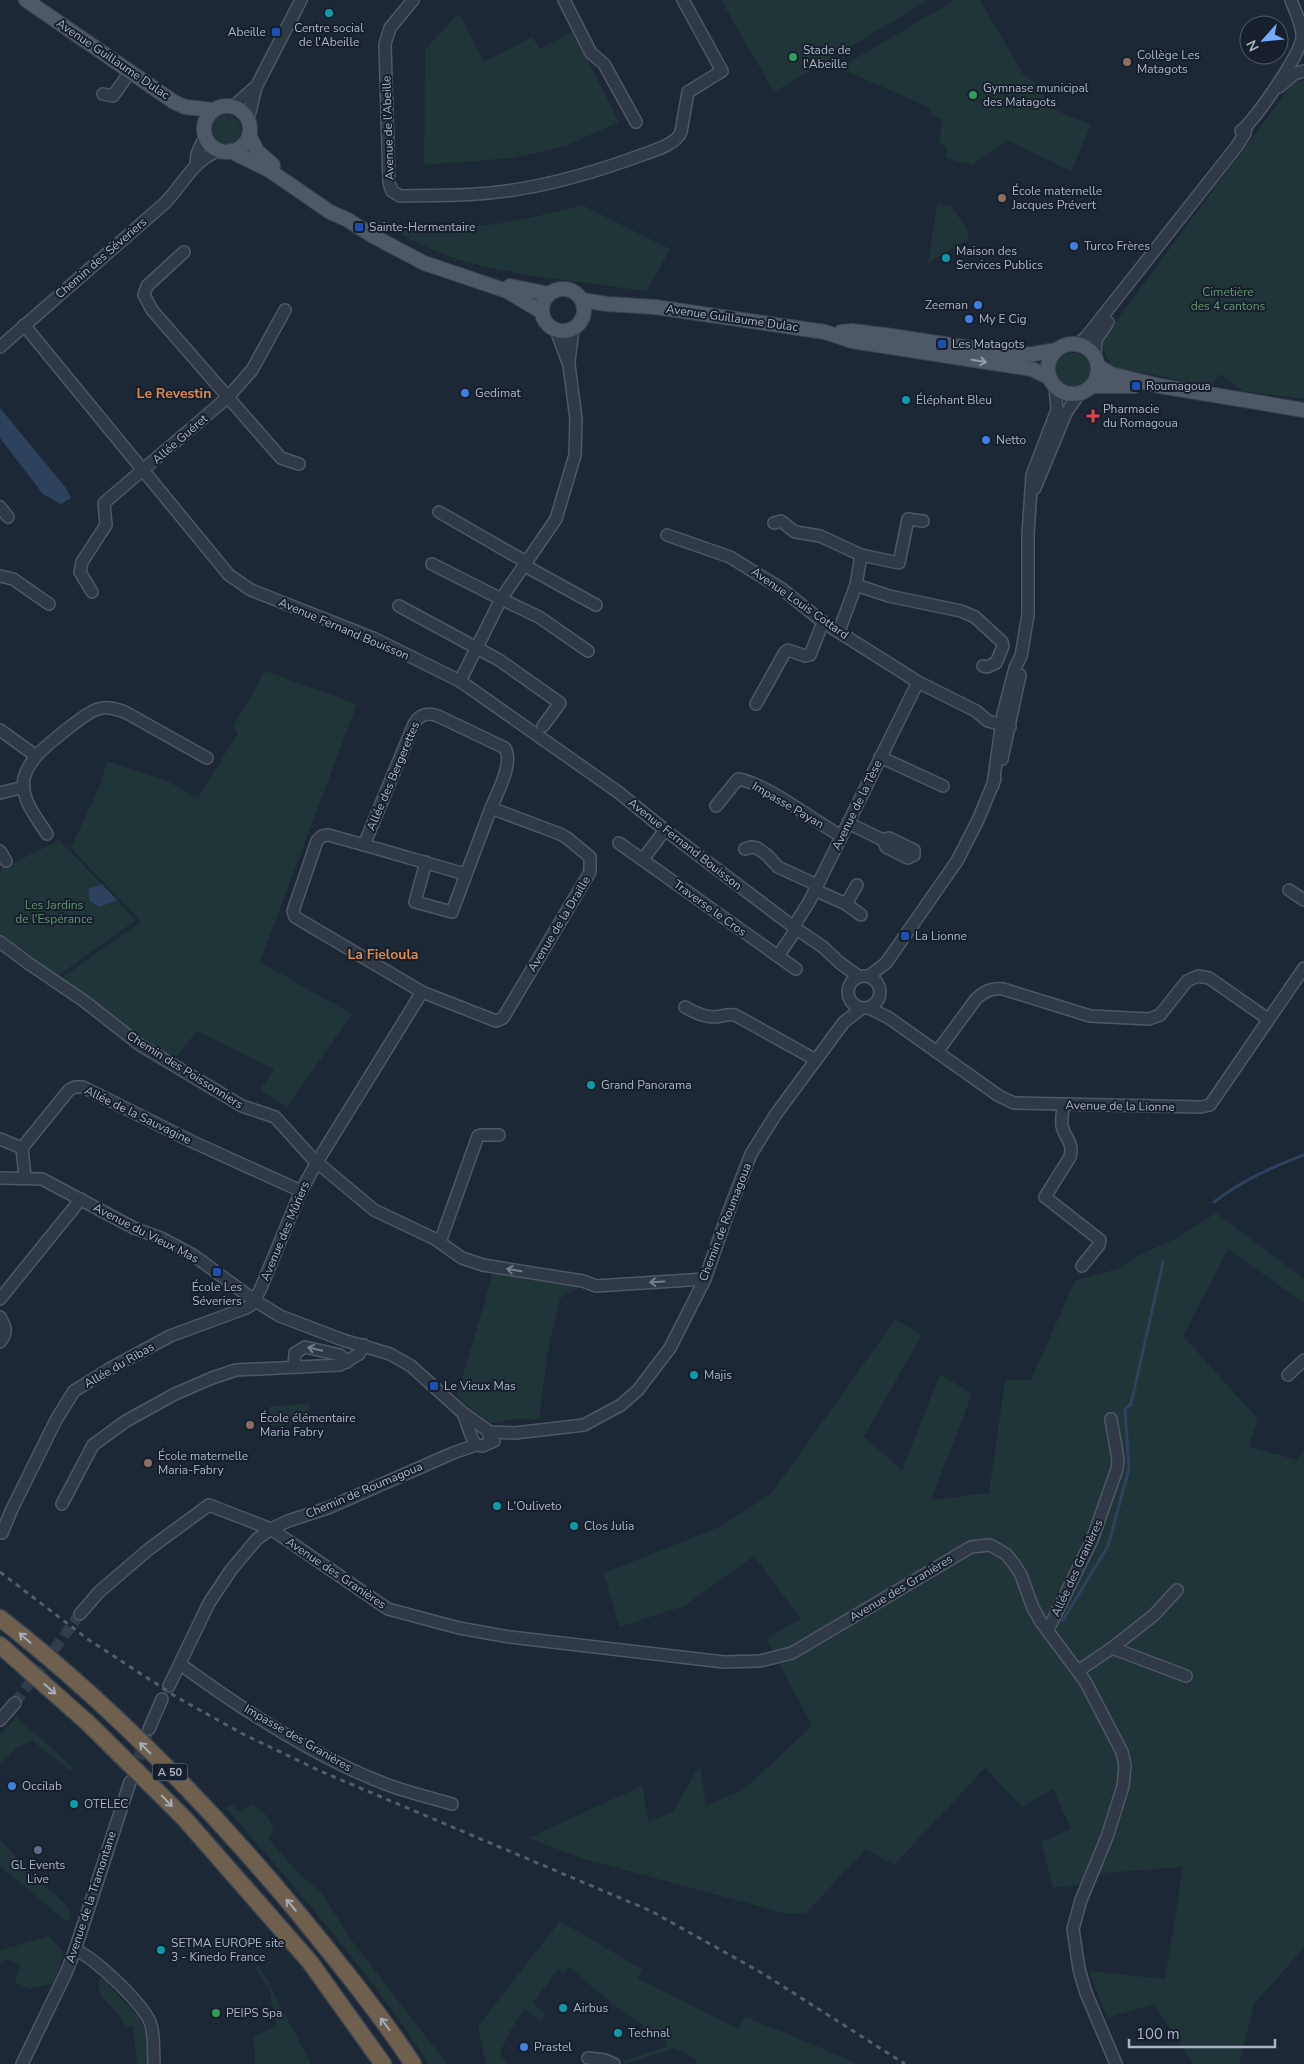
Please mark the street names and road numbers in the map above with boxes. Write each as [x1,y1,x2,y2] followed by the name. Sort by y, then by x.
[53,15,173,103] street label: Avenue Guillaume Dulac
[378,76,398,180] street label: Avenue de l'Abeille
[52,214,150,302] street label: Chemin des Séveriers
[665,301,799,335] street label: Avenue Guillaume Dulac
[149,410,212,467] street label: Allée Guéret
[748,563,852,643] street label: Avenue Louis Cottard
[276,594,412,664] street label: Avenue Fernand Bouisson
[363,719,423,833] street label: Allée des Bergerettes
[828,757,886,853] street label: Avenue de la Tèse
[749,778,827,832] street label: Impasse Payan
[625,794,745,894] street label: Avenue Fernand Bouisson
[524,873,594,975] street label: Avenue de la Draille
[670,876,750,940] street label: Traverse le Cros
[124,1028,246,1112] street label: Chemin des Poissonniers
[82,1082,194,1148] street label: Allée de la Sauvagine
[1065,1097,1175,1115] street label: Avenue de la Lionne
[695,1161,755,1283] street label: Chemin de Roumagoua
[257,1179,313,1283] street label: Avenue des Mûriers
[90,1199,202,1267] street label: Avenue du Vieux Mas
[81,1338,157,1392] street label: Allée du Ribas
[303,1458,425,1522] street label: Chemin de Roumagoua
[1047,1517,1107,1619] street label: Allée des Granières
[283,1533,390,1613] street label: Avenue des Granières
[846,1551,956,1625] street label: Avenue des Granières
[241,1701,355,1775] street label: Impasse des Granières
[152,1764,188,1780] road number: A 50
[62,1829,120,1965] street label: Avenue de la Tramontane

